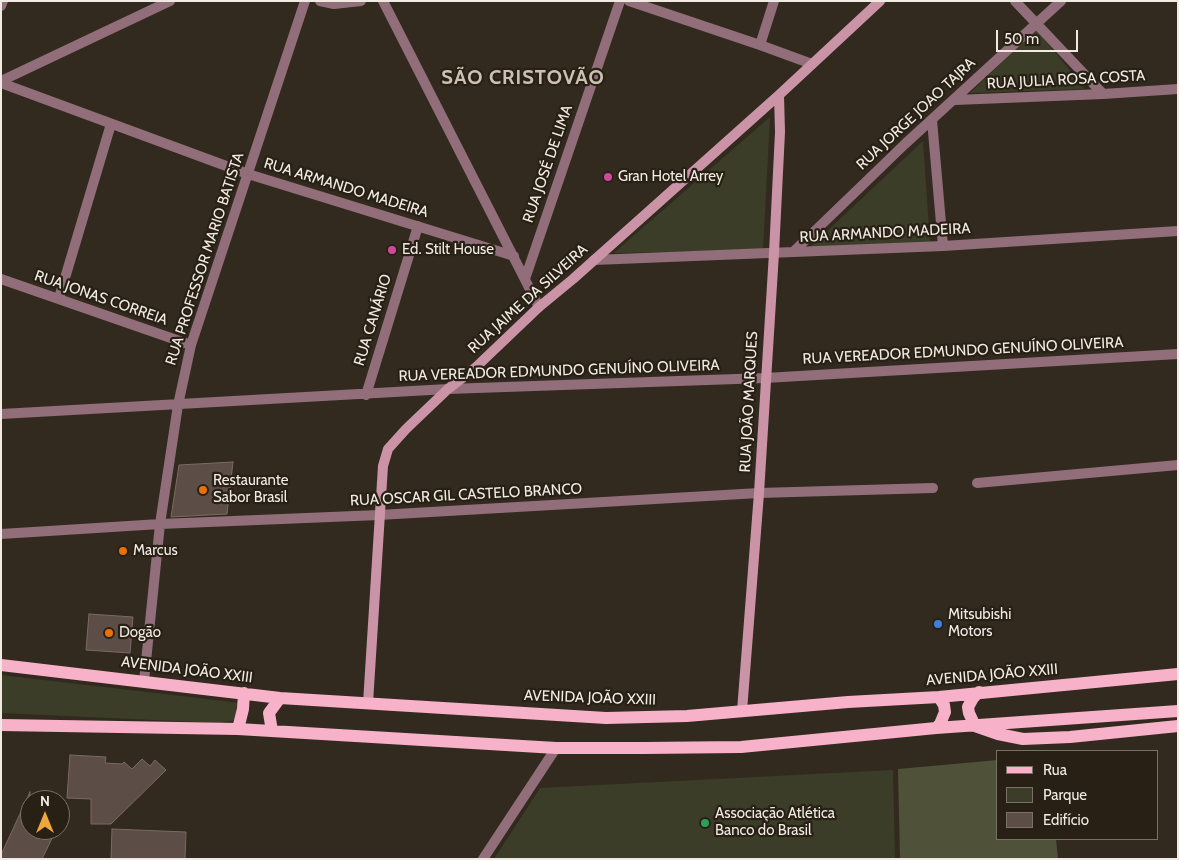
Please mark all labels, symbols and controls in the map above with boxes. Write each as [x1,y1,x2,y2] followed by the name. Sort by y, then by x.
[999,20,1082,52] scale bar
[1004,30,1039,48] text: 50 m
[853,54,979,174] street label: RUA JORGE JOAO TAJRA
[440,66,606,90] district label: SÃO CRISTOVÃO
[986,67,1146,93] street label: RUA JULIA ROSA COSTA
[519,103,577,225] street label: RUA JOSÉ DE LIMA
[162,150,248,368] street label: RUA PROFESSOR MARIO BATISTA
[262,154,430,222] street label: RUA ARMANDO MADEIRA
[618,168,723,186] place label: Gran Hotel Arrey
[602,171,614,183] marker: Gran Hotel Arrey
[799,220,971,246] street label: RUA ARMANDO MADEIRA
[402,241,494,259] place label: Ed. Stilt House
[465,241,591,357] street label: RUA JAIME DA SILVEIRA
[386,244,398,256] marker: Ed. Stilt House
[32,267,170,329] street label: RUA JONAS CORREIA
[351,272,395,368] street label: RUA CANÁRIO
[736,331,762,473] street label: RUA JOÃO MARQUES
[802,334,1124,368] street label: RUA VEREADOR EDMUNDO GENUÍNO OLIVEIRA
[398,356,720,386] street label: RUA VEREADOR EDMUNDO GENUÍNO OLIVEIRA
[213,472,289,507] place label: Restaurante Sabor Brasil
[350,480,582,510] street label: RUA OSCAR GIL CASTELO BRANCO
[197,484,209,496] marker: Restaurante Sabor Brasil
[133,542,178,560] place label: Marcus
[117,545,129,557] marker: Marcus
[948,606,1011,641] place label: Mitsubishi Motors
[932,618,944,630] marker: Mitsubishi Motors
[119,624,161,642] place label: Dogão
[103,627,115,639] marker: Dogão
[120,653,254,687] street label: AVENIDA JOÃO XXIII
[925,660,1059,690] street label: AVENIDA JOÃO XXIII
[524,687,656,709] street label: AVENIDA JOÃO XXIII
[996,750,1159,840] legend
[1043,761,1067,779] text: Rua
[1043,786,1087,804] text: Parque
[20,790,70,840] north arrow
[40,792,50,810] text: N
[715,805,835,840] place label: Associação Atlética Banco do Brasil
[1043,811,1089,829] text: Edifício
[699,817,711,829] marker: Associação Atlética Banco do Brasil

